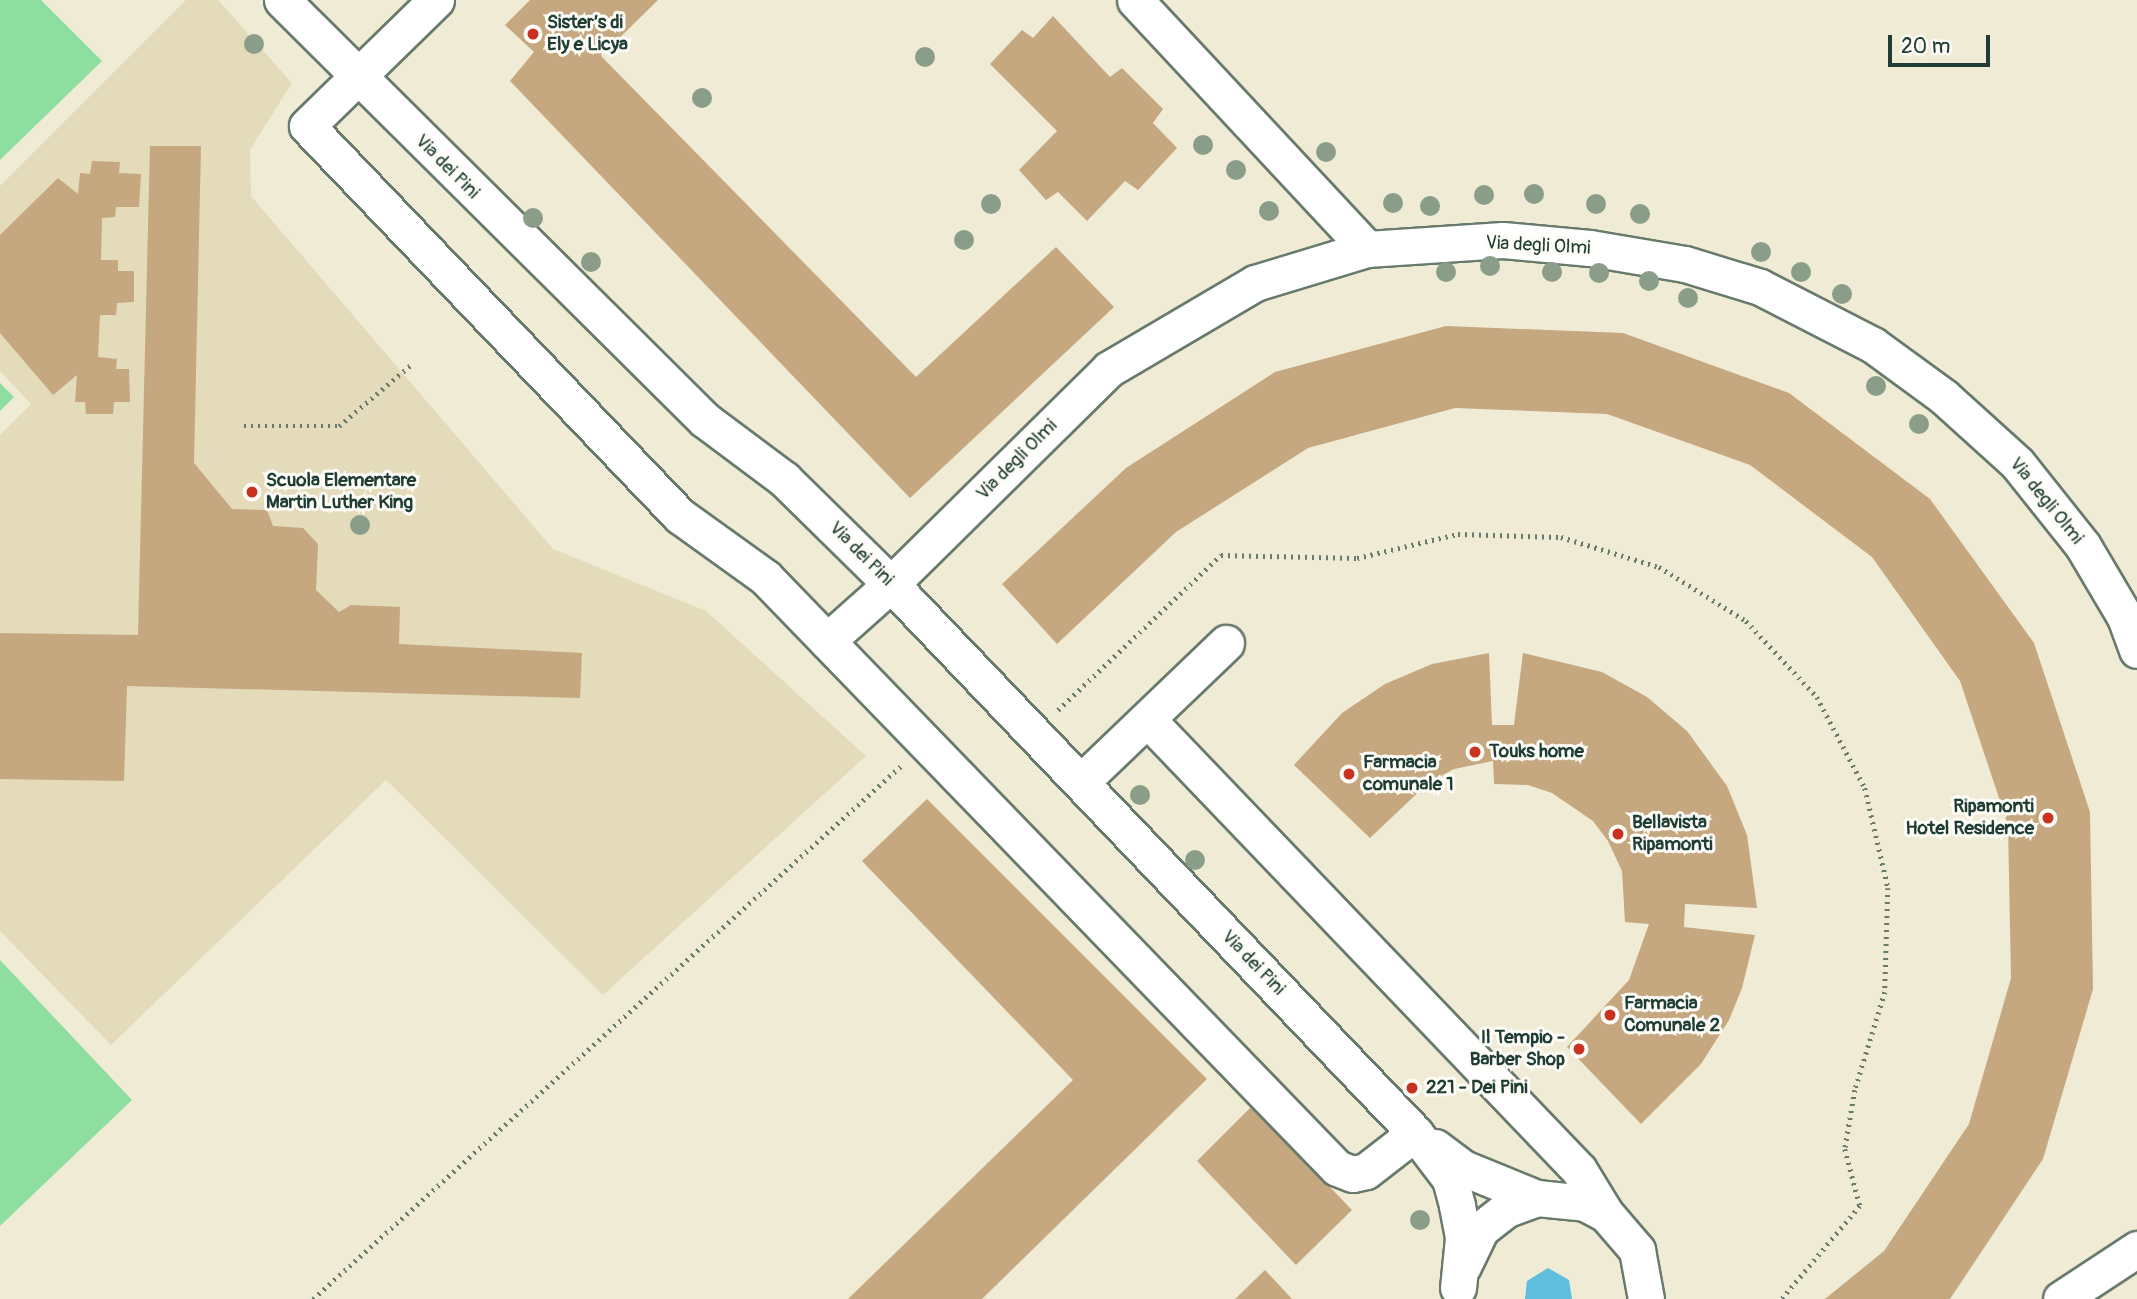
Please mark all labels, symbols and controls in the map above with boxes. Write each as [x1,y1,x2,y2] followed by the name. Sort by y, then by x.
[547,12,628,56] place label: Sister’s di Ely e Licya
[1892,21,1994,65] scale bar
[525,26,541,42] marker: Sister’s di Ely e Licya
[1901,33,1950,60] text: 20 m
[410,130,484,204] street label: Via dei Pini
[1485,232,1591,260] street label: Via degli Olmi
[972,415,1062,505] street label: Via degli Olmi
[2004,453,2088,549] street label: Via degli Olmi
[266,470,416,514] place label: Scuola Elementare Martin Luther King
[244,484,260,500] marker: Scuola Elementare Martin Luther King
[824,517,898,591] street label: Via dei Pini
[1489,741,1584,763] place label: Touks home
[1467,744,1483,760] marker: Touks home
[1363,752,1454,796] place label: Farmacia comunale 1
[1341,766,1357,782] marker: Farmacia comunale 1
[1906,796,2034,840] place label: Ripamonti Hotel Residence
[2040,810,2056,826] marker: Ripamonti Hotel Residence
[1632,812,1713,856] place label: Bellavista Ripamonti
[1610,826,1626,842] marker: Bellavista Ripamonti
[1216,926,1290,1000] street label: Via dei Pini
[1624,993,1720,1037] place label: Farmacia Comunale 2
[1602,1007,1618,1023] marker: Farmacia Comunale 2
[1470,1027,1565,1071] place label: Il Tempio - Barber Shop
[1571,1041,1587,1057] marker: Il Tempio - Barber Shop
[1426,1077,1528,1099] place label: 221 - Dei Pini
[1404,1080,1420,1096] marker: 221 - Dei Pini

